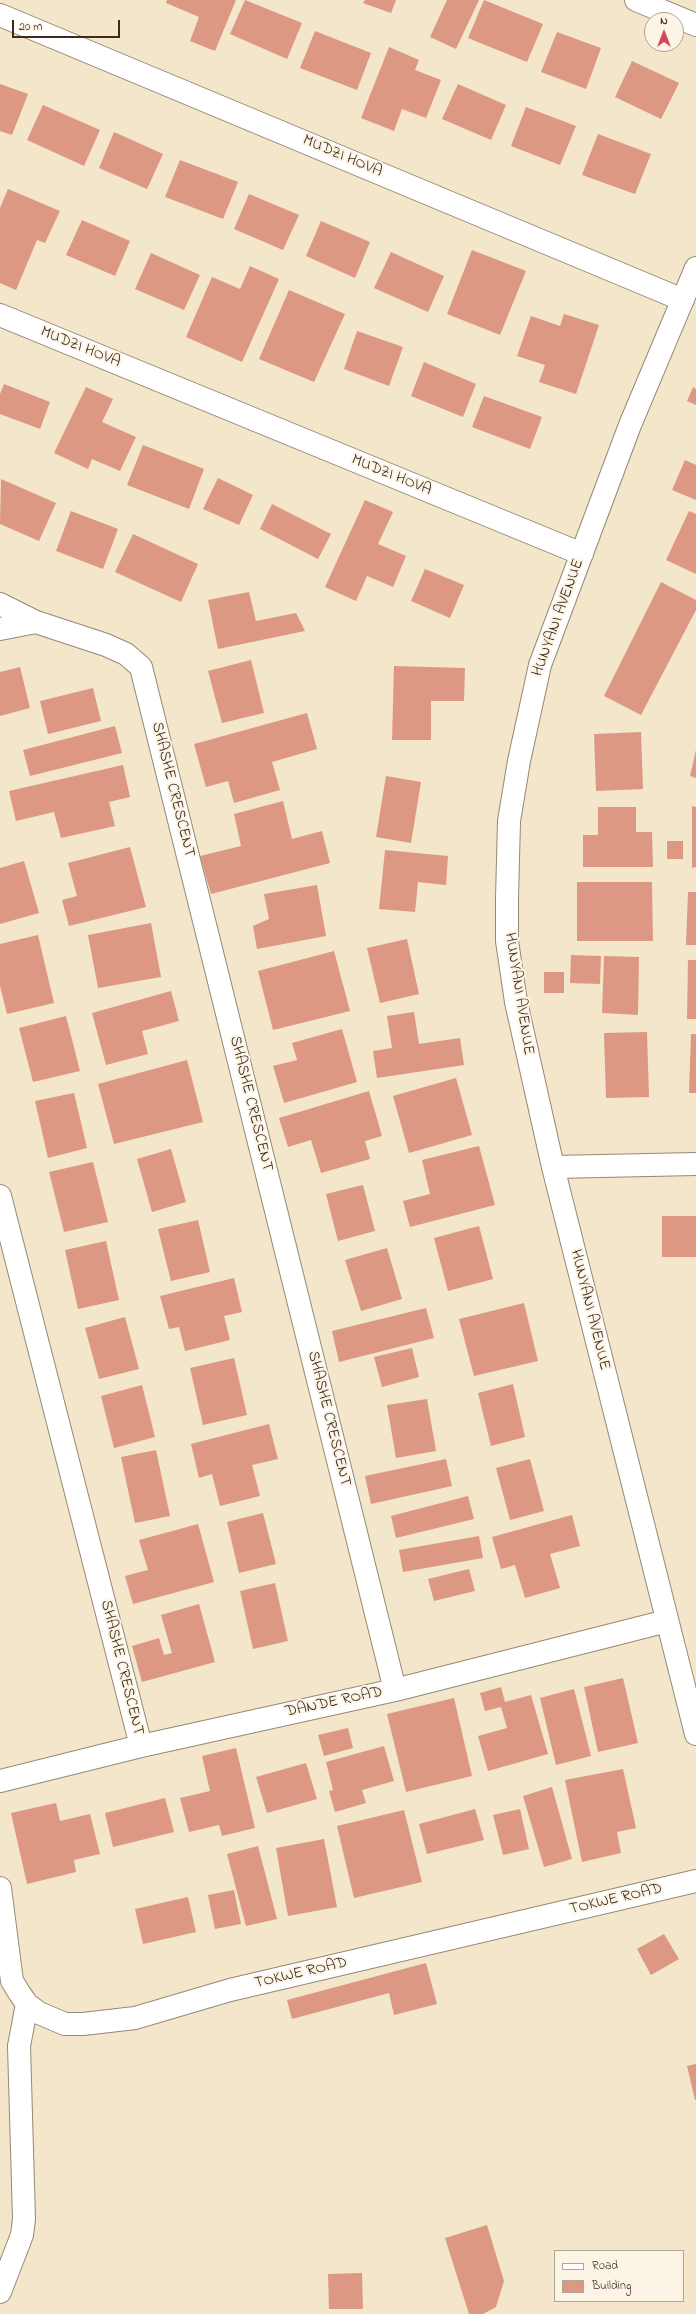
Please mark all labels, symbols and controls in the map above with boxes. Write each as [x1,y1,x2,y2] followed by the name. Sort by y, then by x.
[14,12,122,38] scale bar
[644,12,684,52] north arrow
[660,13,668,29] text: N
[19,18,42,36] text: 20 m
[299,132,385,182] street label: MUDZI HOVA
[37,323,123,373] street label: MUDZI HOVA
[348,451,434,501] street label: MUDZI HOVA
[529,557,589,679] street label: HUNYANI AVENUE
[146,720,198,860] street label: SHASHE CRESCENT
[499,931,537,1057] street label: HUNYANI AVENUE
[224,1034,276,1174] street label: SHASHE CRESCENT
[565,1248,613,1372] street label: HUNYANI AVENUE
[302,1349,354,1489] street label: SHASHE CRESCENT
[95,1598,147,1738] street label: SHASHE CRESCENT
[284,1683,384,1723] street label: DANDE ROAD
[568,1880,664,1920] street label: TOKWE ROAD
[253,1954,349,1994] street label: TOKWE ROAD
[554,2250,684,2302] legend
[592,2257,618,2275] text: Road
[592,2277,631,2295] text: Building

